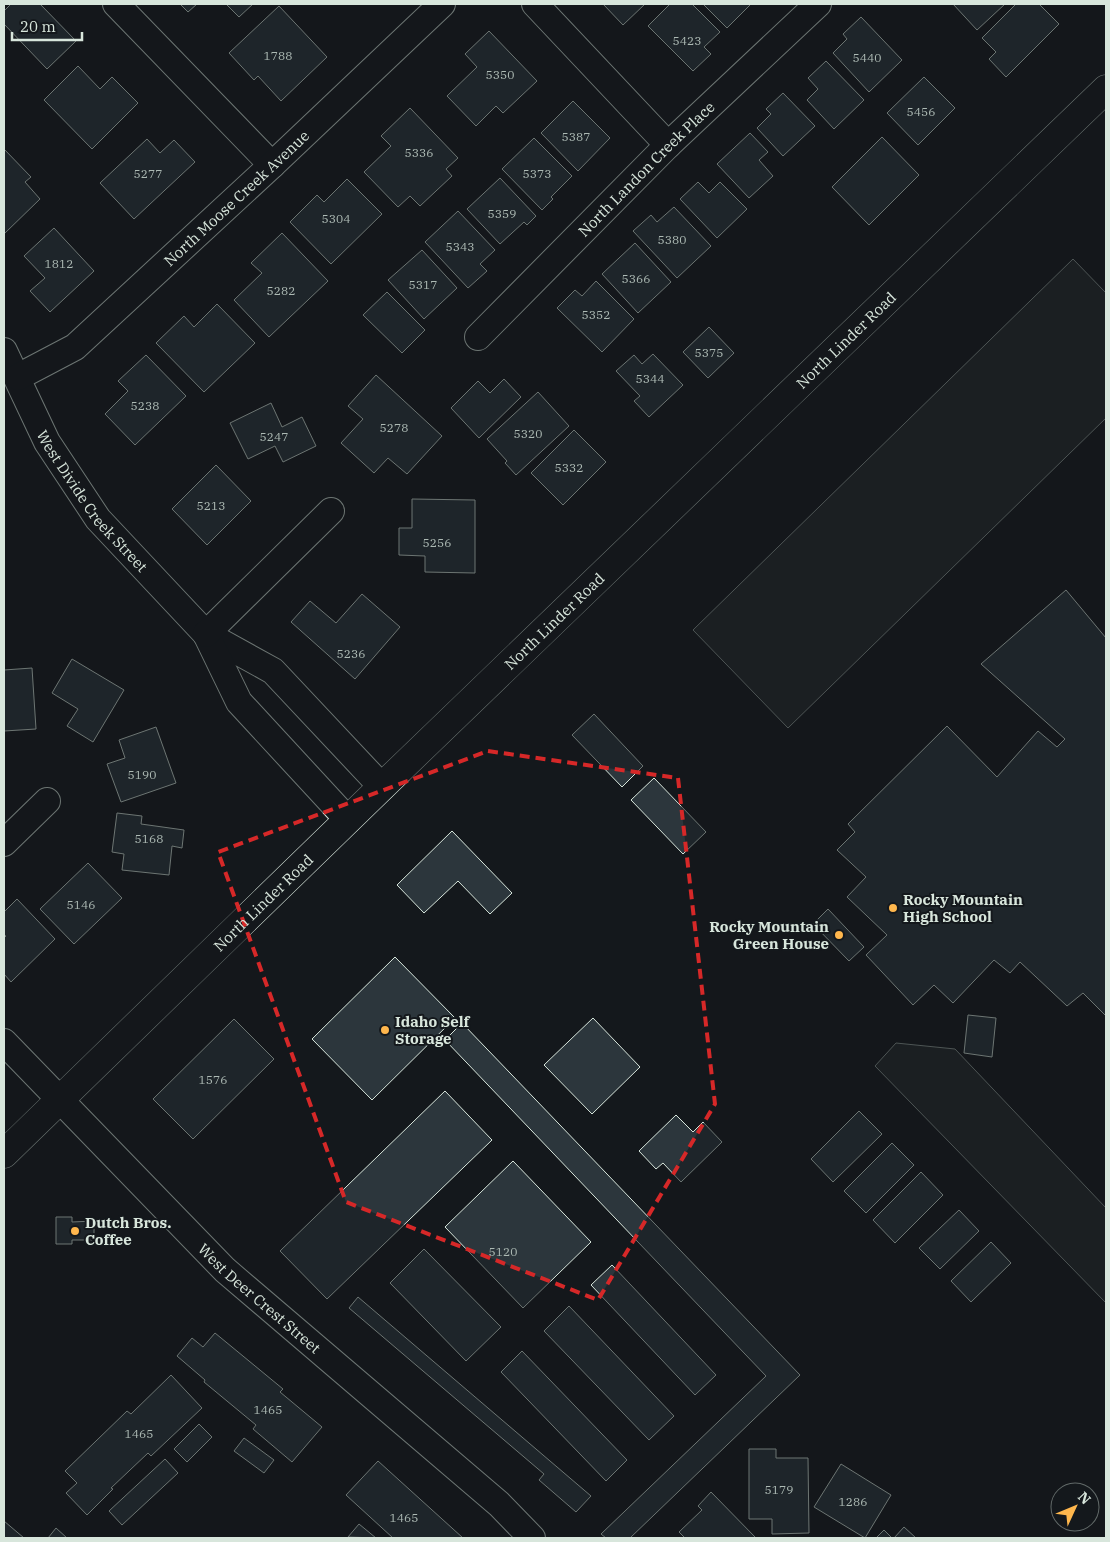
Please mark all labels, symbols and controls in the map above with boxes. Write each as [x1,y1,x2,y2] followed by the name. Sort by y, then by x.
[12,10,82,42] scale bar
[20,17,56,36] text: 20 m
[673,33,701,48] house number: 5423
[264,48,292,63] house number: 1788
[853,50,881,65] house number: 5440
[486,67,514,82] house number: 5350
[574,97,718,240] street label: North Landon Creek Place
[907,104,935,119] house number: 5456
[160,126,313,270] street label: North Moose Creek Avenue
[562,129,590,144] house number: 5387
[405,145,433,160] house number: 5336
[134,166,162,181] house number: 5277
[523,166,551,181] house number: 5373
[488,206,516,221] house number: 5359
[322,211,350,226] house number: 5304
[658,232,686,247] house number: 5380
[446,239,474,254] house number: 5343
[45,256,73,271] house number: 1812
[622,271,650,286] house number: 5366
[409,277,437,292] house number: 5317
[267,283,295,298] house number: 5282
[792,287,900,392] street label: North Linder Road
[582,307,610,322] house number: 5352
[695,345,723,360] house number: 5375
[636,371,664,386] house number: 5344
[131,398,159,413] house number: 5238
[380,420,408,435] house number: 5278
[514,426,542,441] house number: 5320
[33,427,152,576] street label: West Divide Creek Street
[260,429,288,444] house number: 5247
[555,460,583,475] house number: 5332
[197,498,225,513] house number: 5213
[423,535,451,550] house number: 5256
[500,568,608,673] street label: North Linder Road
[337,646,365,661] house number: 5236
[128,767,156,782] house number: 5190
[135,831,163,846] house number: 5168
[209,850,317,955] street label: North Linder Road
[903,890,1023,926] place label: Rocky Mountain High School
[67,897,95,912] house number: 5146
[887,902,899,914] marker: Rocky Mountain High School
[709,917,829,953] place label: Rocky Mountain Green House
[833,929,845,941] marker: Rocky Mountain Green House
[395,1012,471,1048] place label: Idaho Self Storage
[379,1024,391,1036] marker: Idaho Self Storage
[199,1072,227,1087] house number: 1576
[85,1213,171,1249] place label: Dutch Bros. Coffee
[69,1225,81,1237] marker: Dutch Bros. Coffee
[194,1239,325,1357] street label: West Deer Crest Street
[489,1244,517,1259] house number: 5120
[254,1402,282,1417] house number: 1465
[125,1426,153,1441] house number: 1465
[765,1482,793,1497] house number: 5179
[1050,1482,1100,1532] north arrow
[1074,1488,1095,1508] text: N
[839,1494,867,1509] house number: 1286
[390,1510,418,1525] house number: 1465

